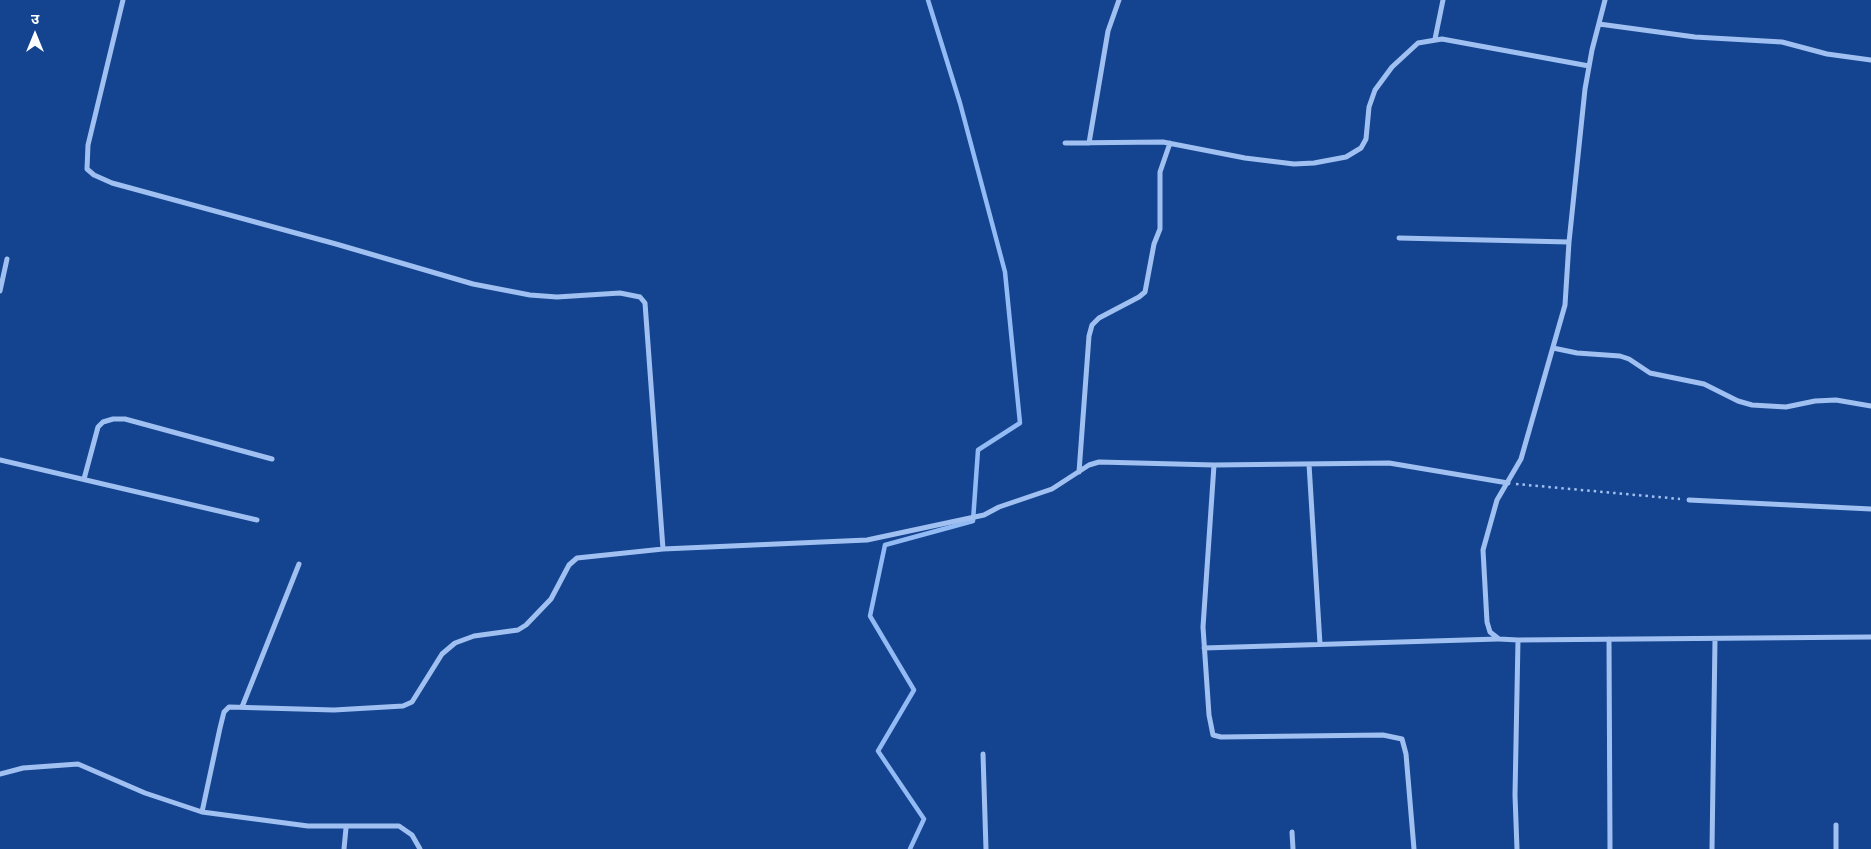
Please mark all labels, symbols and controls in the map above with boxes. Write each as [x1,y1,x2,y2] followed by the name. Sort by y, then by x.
[10,10,60,60] north arrow
[31,11,39,28] text: उ

